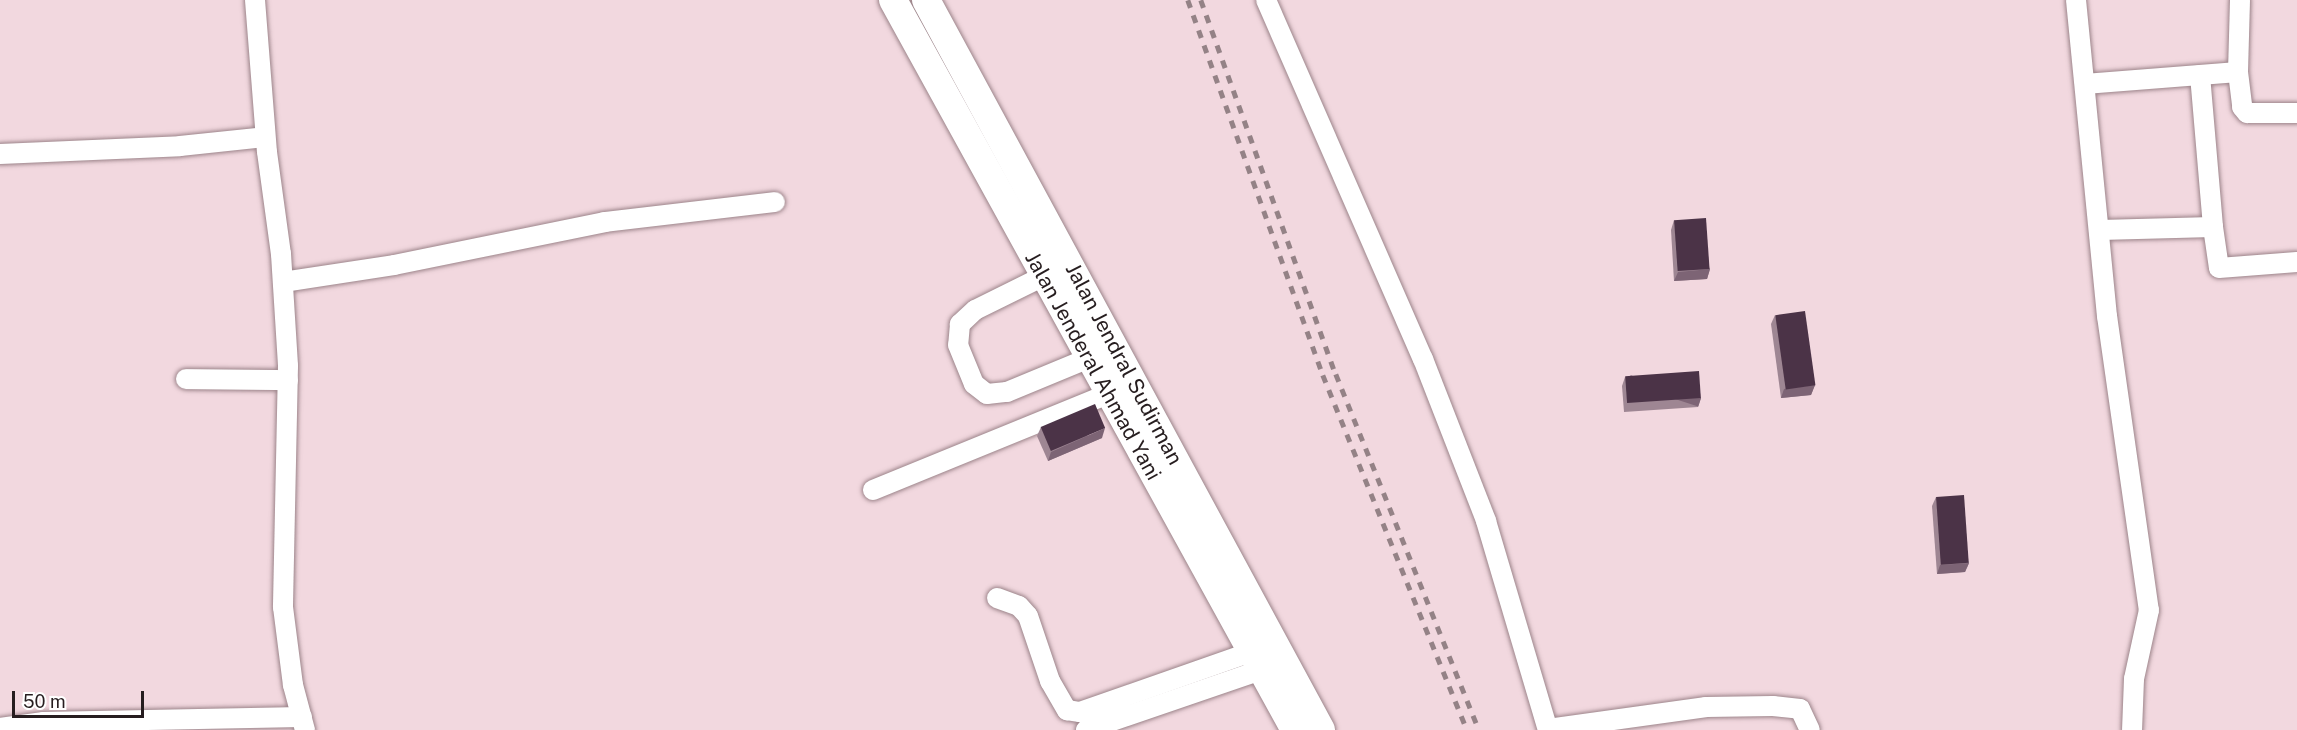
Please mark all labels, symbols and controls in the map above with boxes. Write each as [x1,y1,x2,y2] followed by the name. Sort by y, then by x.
[1020,247,1166,485] street label: Jalan Jenderal Ahmad Yani
[1060,259,1188,469] street label: Jalan Jendral Sudirman
[15,679,147,717] scale bar
[23,691,66,712] text: 50 m

